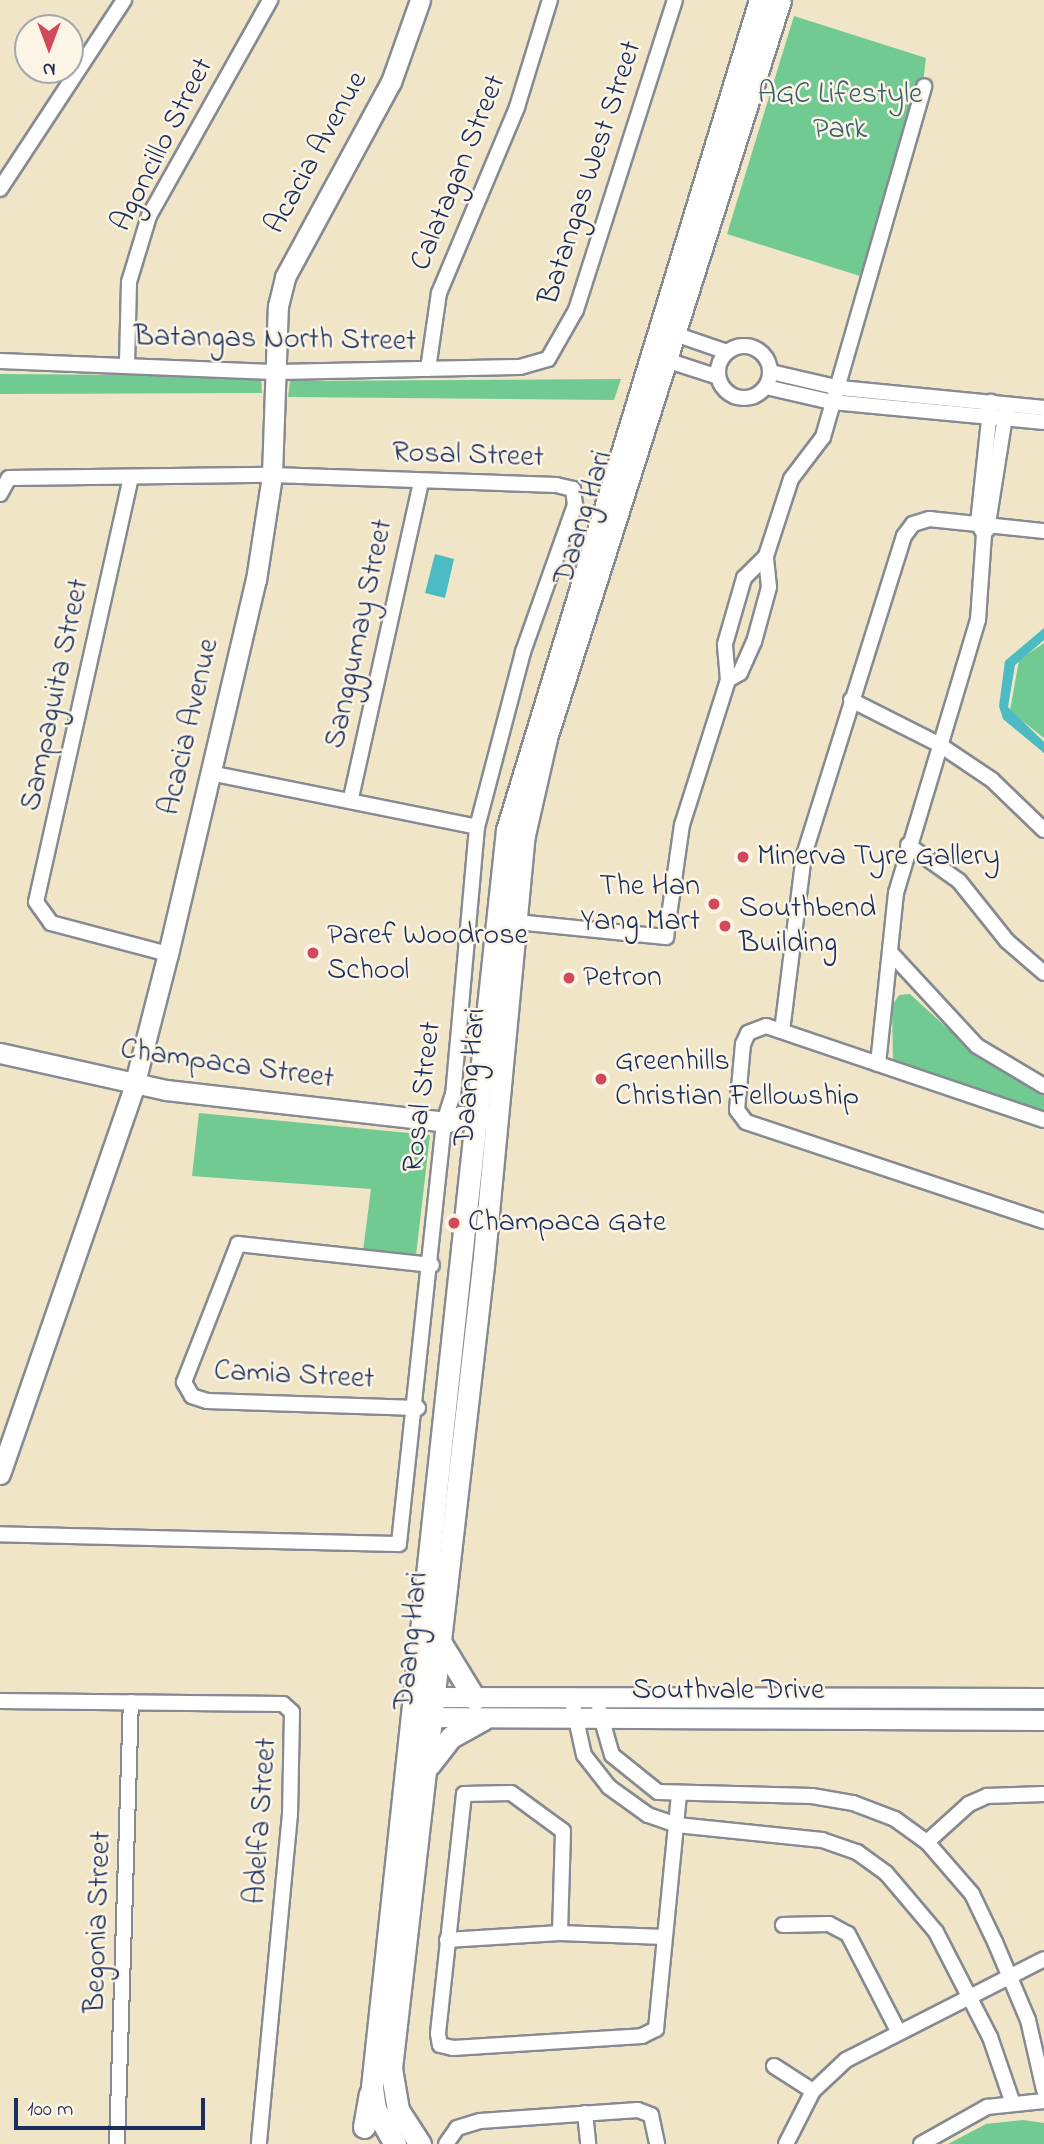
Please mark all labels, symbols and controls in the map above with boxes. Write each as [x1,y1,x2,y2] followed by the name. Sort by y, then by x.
[14,14,84,84] north arrow
[531,37,651,309] street label: Batangas West Street
[104,52,222,238] street label: Agoncillo Street
[43,55,55,82] text: N
[258,66,376,240] street label: Acacia Avenue
[403,70,515,276] street label: Calatagan Street
[758,77,922,148] park label: AGC Lifestyle Park
[133,320,417,360] street label: Batangas North Street
[392,435,544,477] street label: Rosal Street
[547,446,621,590] street label: Daang Hari
[318,516,402,752] street label: Sanggumay Street
[14,576,98,814] street label: Sampaguita Street
[152,635,228,819] street label: Acacia Avenue
[757,839,1000,875] place label: Minerva Tyre Gallery
[735,849,751,865] marker: Minerva Tyre Gallery
[580,869,700,939] place label: The Han Yang Mart
[739,891,876,962] place label: Southbend Building
[706,896,722,912] marker: The Han Yang Mart
[327,918,528,988] place label: Paref Woodrose School
[717,918,733,934] marker: Southbend Building
[305,945,321,961] marker: Paref Woodrose School
[583,960,662,996] place label: Petron
[561,970,577,986] marker: Petron
[447,1006,495,1148] street label: Daang Hari
[396,1019,450,1175] street label: Rosal Street
[118,1032,336,1098] street label: Champaca Street
[615,1044,859,1114] place label: Greenhills Christian Fellowship
[593,1071,609,1087] marker: Greenhills Christian Fellowship
[468,1205,666,1241] place label: Champaca Gate
[446,1215,462,1231] marker: Champaca Gate
[213,1354,375,1398] street label: Camia Street
[387,1570,437,1712] street label: Daang Hari
[632,1673,824,1709] street label: Southvale Drive
[238,1736,286,1906] street label: Adelfa Street
[78,1830,120,2014] street label: Begonia Street
[18,2084,208,2128] scale bar
[27,2095,73,2125] text: 100 m

